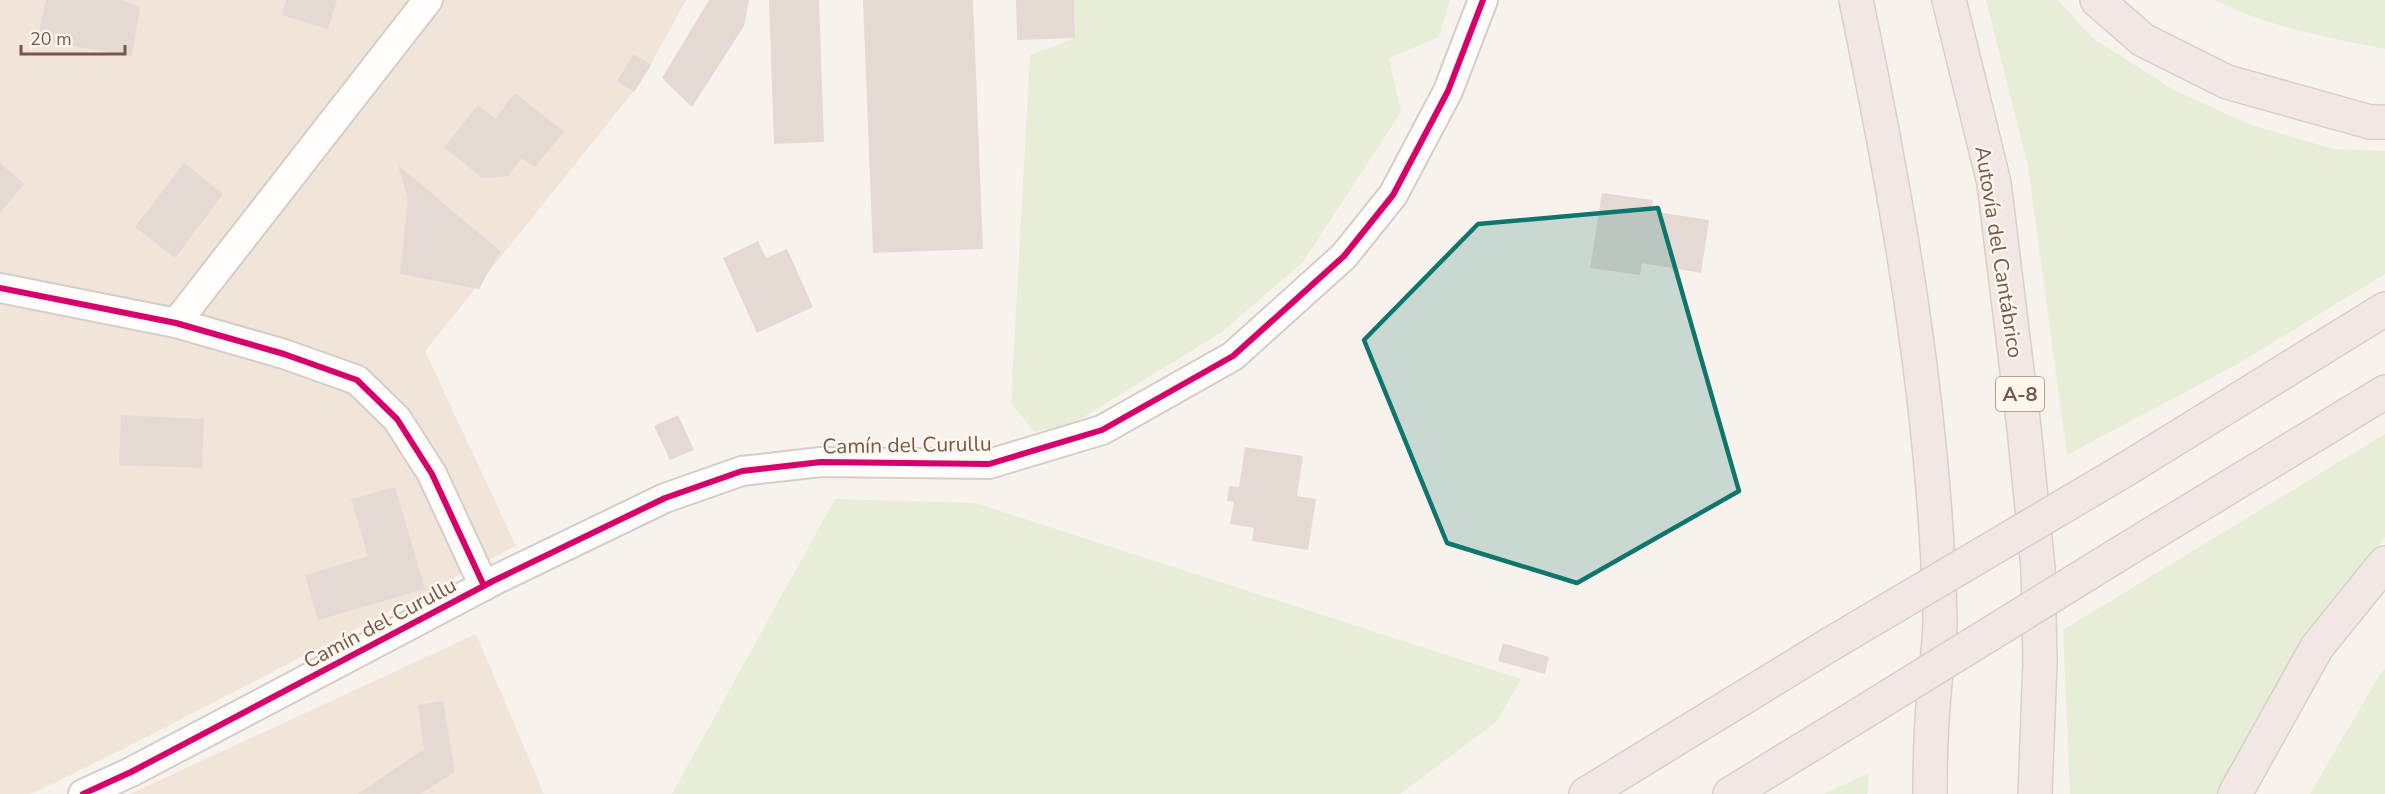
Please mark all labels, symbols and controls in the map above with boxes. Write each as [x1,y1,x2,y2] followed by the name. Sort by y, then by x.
[21,18,124,56] scale bar
[30,27,72,51] text: 20 m
[1968,144,2030,360] street label: Autovía del Cantábrico
[1996,377,2044,411] road number: A-8
[822,430,992,460] street label: Camín del Curullu
[299,571,461,675] street label: Camín del Curullu

